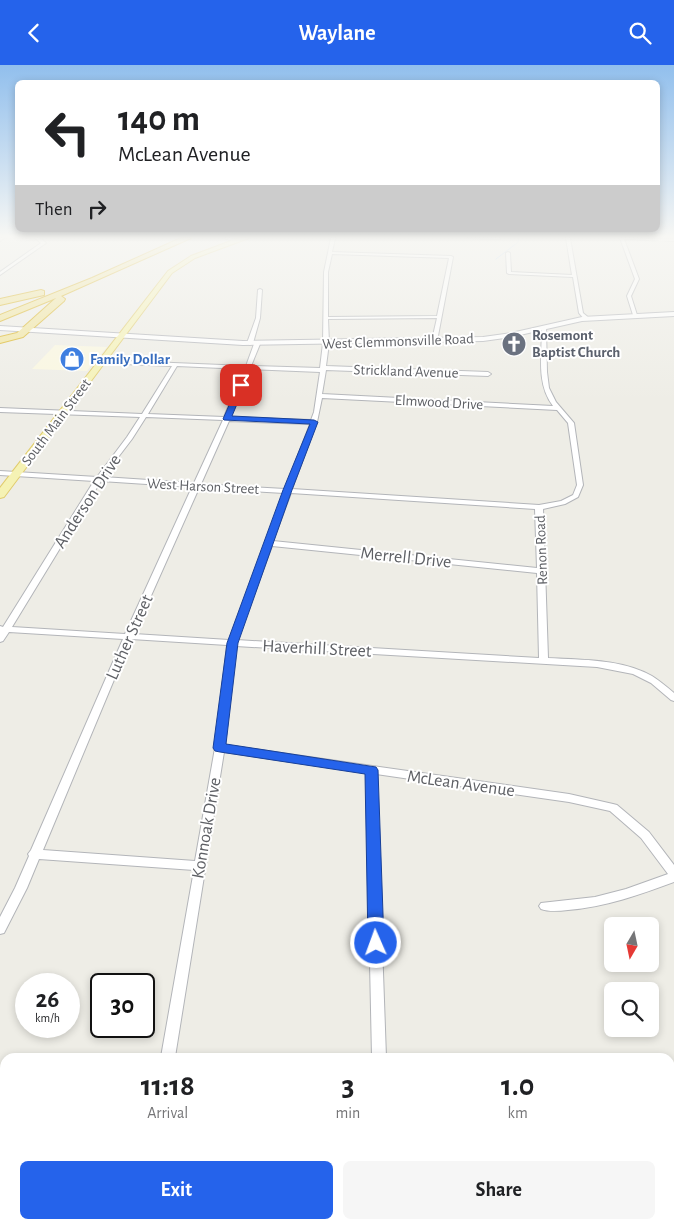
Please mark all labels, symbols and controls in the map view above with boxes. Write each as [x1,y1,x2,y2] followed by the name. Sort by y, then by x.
[20,19,48,47] icon: back
[626,19,654,47] icon: search
[298,22,376,44] text: Waylane
[35,100,100,165] icon: left
[118,102,200,137] text: 140 m
[118,143,251,165] text: McLean Avenue
[83,195,111,223] icon: right
[35,200,73,219] text: Then
[532,328,620,360] place label: Rosemont Baptist Church
[322,331,474,352] street label: West Clemmonsville Road
[501,331,527,357] church icon: Rosemont Baptist Church
[59,346,85,372] shop icon: Family Dollar
[90,352,171,367] place label: Family Dollar
[353,362,459,381] street label: Strickland Avenue
[220,364,262,406] pin
[227,371,255,399] icon: arrive
[19,376,94,469] street label: South Main Street
[394,393,484,412] street label: Elmwood Drive
[51,451,125,552] street label: Anderson Drive
[146,476,260,497] street label: West Harson Street
[533,515,550,585] street label: Renon Road
[360,544,452,572] street label: Merrell Drive
[103,592,157,683] street label: Luther Street
[262,637,372,661] street label: Haverhill Street
[406,768,516,800] street label: McLean Avenue
[189,776,225,880] street label: Konnoak Drive
[349,916,401,968] position arrow
[604,917,659,973] north arrow
[604,917,659,1037] map controls
[90,973,155,1038] speed limit sign: 30
[604,982,659,1037] button: search
[36,987,59,1012] text: 26
[35,1012,60,1024] text: km/h
[141,1071,195,1101] text: 11:18
[341,1071,354,1101] text: 3
[501,1071,534,1101] text: 1.0
[147,1105,188,1121] text: Arrival
[335,1105,360,1121] text: min
[508,1105,528,1121] text: km
[20,1161,333,1219] button: Exit
[343,1161,655,1219] button: Share

